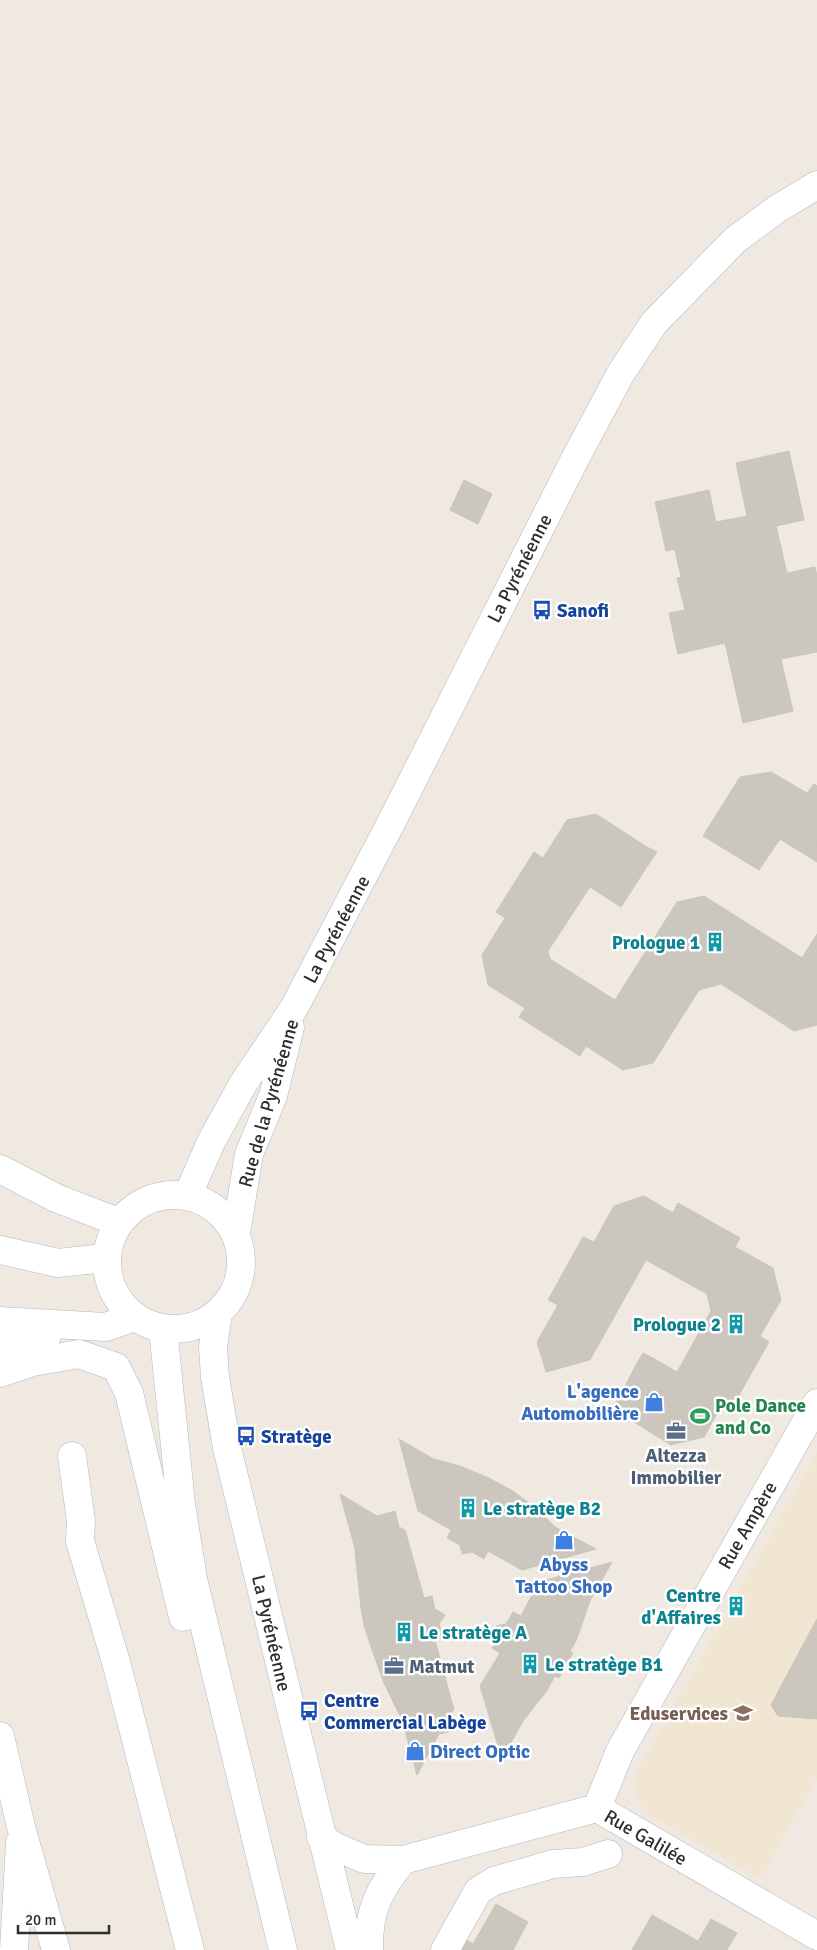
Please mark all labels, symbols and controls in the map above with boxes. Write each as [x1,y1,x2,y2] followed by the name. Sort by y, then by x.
[482,510,558,627] street label: La Pyrénéenne
[531,599,553,621] bus stop icon: Sanofi
[557,599,609,623] place label: Sanofi
[298,871,375,988] street label: La Pyrénéenne
[612,931,700,955] place label: Prologue 1
[704,931,726,953] building icon: Prologue 1
[233,1017,304,1190] street label: Rue de la Pyrénéenne
[633,1313,721,1337] place label: Prologue 2
[725,1313,747,1335] building icon: Prologue 2
[521,1380,639,1426] place label: L'agence Automobilière
[643,1391,665,1413] shop icon: L'agence Automobilière
[715,1394,806,1440] place label: Pole Dance and Co
[689,1405,711,1427] sports icon: Pole Dance and Co
[665,1420,687,1442] office icon: Altezza Immobilier
[235,1425,257,1447] bus stop icon: Stratège
[261,1425,332,1449] place label: Stratège
[631,1444,722,1490] place label: Altezza Immobilier
[713,1477,783,1574] street label: Rue Ampère
[457,1497,479,1519] building icon: Le stratège B2
[483,1497,601,1521] place label: Le stratège B2
[553,1529,575,1551] shop icon: Abyss Tattoo Shop
[515,1553,613,1599] place label: Abyss Tattoo Shop
[246,1573,296,1694] street label: La Pyrénéenne
[641,1584,721,1630] place label: Centre d'Affaires
[725,1595,747,1617] building icon: Centre d'Affaires
[393,1621,415,1643] building icon: Le stratège A
[419,1621,527,1645] place label: Le stratège A
[519,1653,541,1675] building icon: Le stratège B1
[545,1653,663,1677] place label: Le stratège B1
[383,1655,405,1677] office icon: Matmut
[409,1655,474,1679] place label: Matmut
[324,1689,486,1735] place label: Centre Commercial Labège
[298,1700,320,1722] bus stop icon: Centre Commercial Labège
[629,1702,728,1726] place label: Eduservices
[732,1702,754,1724] school or university icon: Eduservices
[404,1740,426,1762] shop icon: Direct Optic
[430,1740,530,1764] place label: Direct Optic
[600,1804,691,1871] street label: Rue Galilée
[18,1902,109,1934] scale bar
[25,1911,56,1929] text: 20 m

